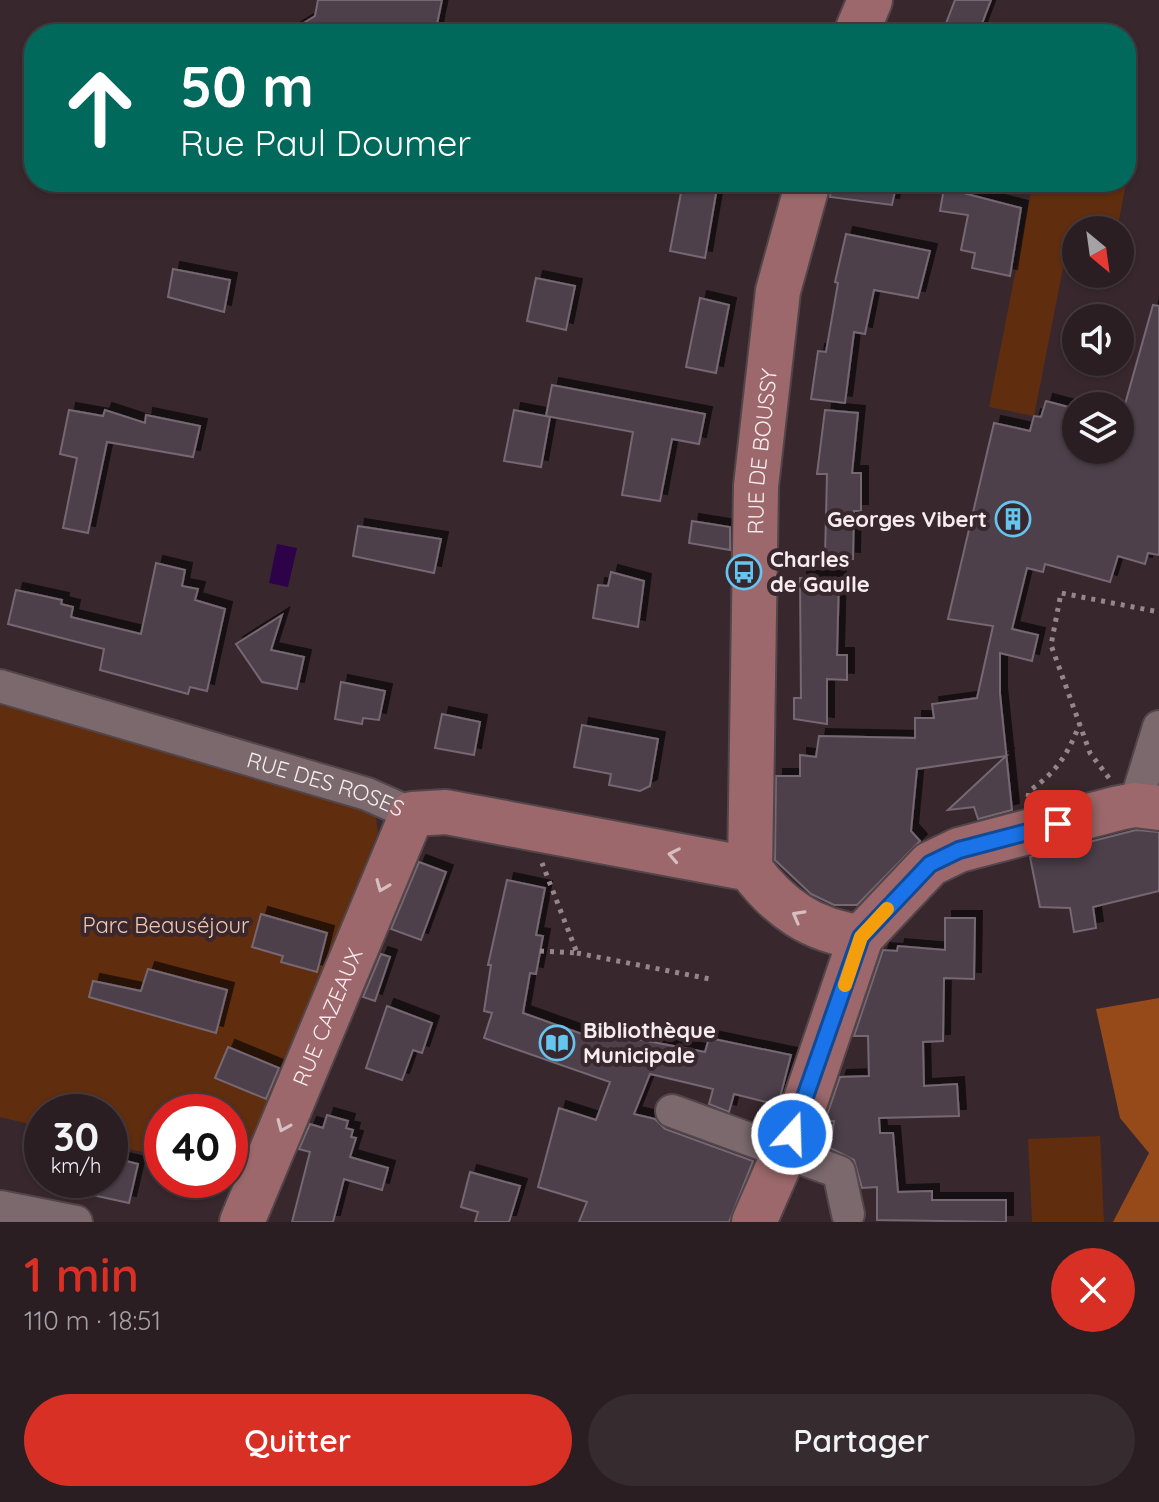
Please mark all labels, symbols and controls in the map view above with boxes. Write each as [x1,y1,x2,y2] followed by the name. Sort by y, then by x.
[180,51,314,121] text: 50 m
[48,56,152,160] icon: ahead
[180,120,471,165] text: Rue Paul Doumer
[1062,216,1134,288] north arrow
[1062,216,1134,464] map controls
[1062,304,1134,376] button: sound
[741,367,783,535] street label: RUE DE BOUSSY
[1062,392,1134,464] button: layers
[994,500,1032,538] building icon: Georges Vibert
[827,505,987,533] place label: Georges Vibert
[770,545,870,598] place label: Charles de Gaulle
[725,553,763,591] bus stop icon: Charles de Gaulle
[243,745,409,823] street label: RUE DES ROSES
[1024,790,1092,858] pin
[1036,802,1080,846] icon: arrive
[667,847,680,864] one-way arrow
[375,878,392,892] one-way arrow
[792,910,806,925] one-way arrow
[82,911,250,939] park label: Parc Beauséjour
[286,944,369,1090] street label: RUE CAZEAUX
[583,1016,716,1069] place label: Bibliothèque Municipale
[538,1024,576,1062] library icon: Bibliothèque Municipale
[750,1092,834,1176] position arrow
[144,1094,248,1198] speed limit sign: 40
[53,1111,99,1161] text: 30
[276,1118,292,1132] one-way arrow
[51,1153,101,1178] text: km/h
[24,1244,139,1304] text: 1 min
[1051,1248,1135,1332] button: close
[24,1304,161,1337] text: 110 m · 18:51
[24,1394,572,1486] button: Quitter
[588,1394,1135,1486] button: Partager

